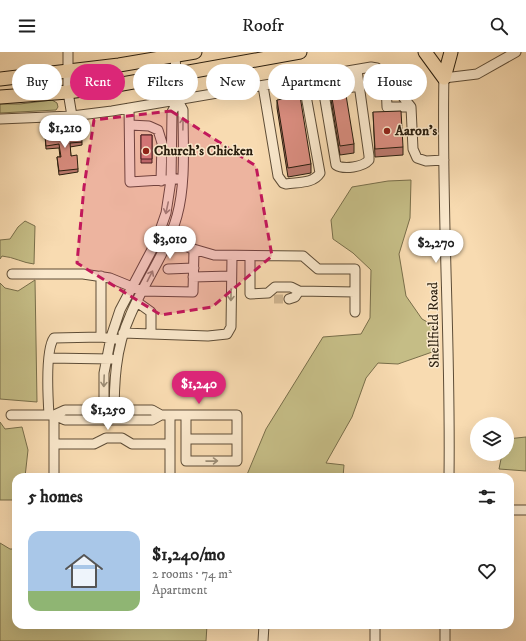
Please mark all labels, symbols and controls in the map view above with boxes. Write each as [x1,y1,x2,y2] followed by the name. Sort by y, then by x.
[16,15,38,37] icon: menu
[242,15,284,37] text: Roofr
[488,15,510,37] icon: search
[12,64,62,100] chip: Buy
[70,64,125,100] chip: Rent
[133,64,198,100] chip: Filters
[206,64,260,100] chip: New
[268,64,355,100] chip: Apartment
[363,64,427,100] chip: House
[32,115,98,149] pin: $1,210
[179,118,187,131] one-way arrow
[48,120,82,136] text: $1,210
[394,122,437,140] place label: Aaron's
[382,126,392,136] marker: Aaron's
[154,142,254,160] place label: Church's Chicken
[141,146,151,156] marker: Church's Chicken
[163,201,171,214] one-way arrow
[137,226,203,260] pin: $3,010
[403,230,469,264] pin: $2,270
[153,231,187,247] text: $3,010
[417,235,455,251] text: $2,270
[147,270,154,282] one-way arrow
[424,282,444,368] street label: Shellfield Road
[227,288,235,301] one-way arrow
[166,371,232,405] pin: $1,240
[100,374,108,387] one-way arrow
[181,376,217,392] text: $1,240
[75,397,141,431] pin: $1,250
[90,402,126,418] text: $1,250
[470,417,514,461] map controls
[470,417,514,461] button: layers
[205,457,218,465] one-way arrow
[28,486,83,508] text: 5 homes
[476,486,498,508] icon: filters
[152,544,225,566] text: $1,240/mo
[60,547,108,595] icon: home
[476,560,498,582] icon: heart
[152,566,232,582] text: 2 rooms · 74 m²
[152,582,207,598] text: Apartment

